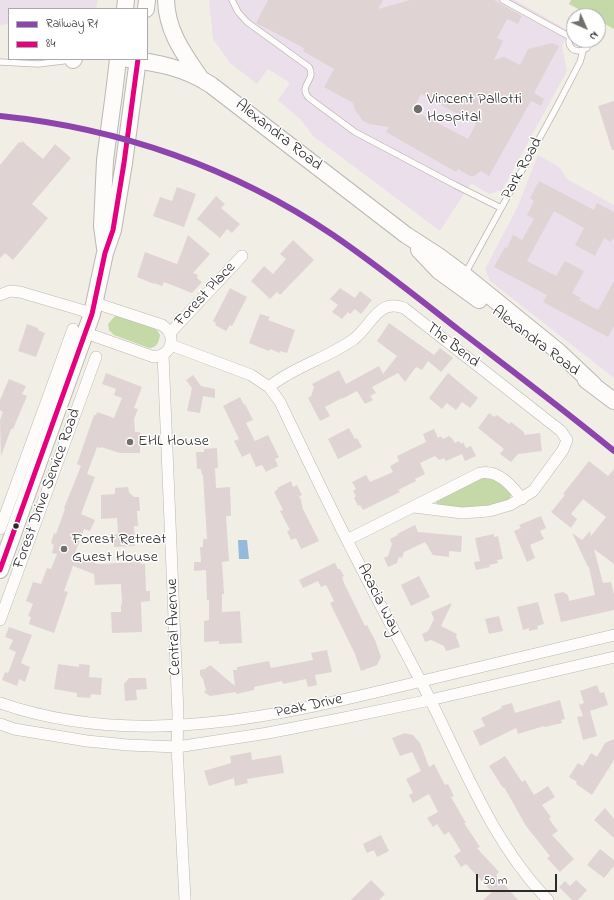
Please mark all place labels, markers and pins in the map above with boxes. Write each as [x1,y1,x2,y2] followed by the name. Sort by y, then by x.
[427,90,522,128] place label: Vincent Pallotti Hospital
[412,103,424,115] marker: Vincent Pallotti Hospital
[138,432,209,452] place label: EHL House
[125,437,135,447] marker: EHL House
[11,521,21,531] unlabelled marker
[72,530,166,568] place label: Forest Retreat Guest House
[59,544,69,554] marker: Forest Retreat Guest House

